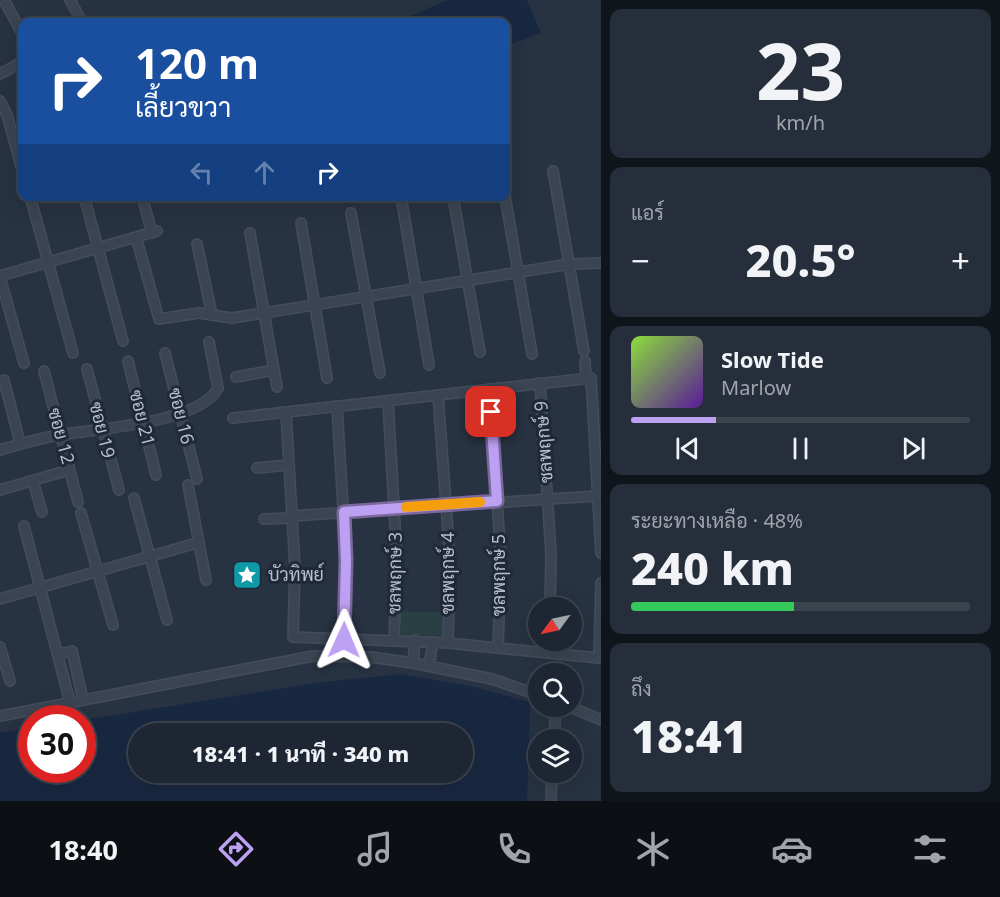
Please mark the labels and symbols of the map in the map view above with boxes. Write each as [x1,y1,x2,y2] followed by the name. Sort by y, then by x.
[163,385,201,446] street label: ซอย 16
[465,386,516,437] pin
[124,387,162,448] street label: ซอย 21
[84,399,122,460] street label: ซอย 19
[528,400,558,484] street label: ชลพฤกษ์ 9
[43,405,81,466] street label: ซอย 12
[381,532,407,614] street label: ชลพฤกษ์ 3
[435,532,459,614] street label: ชลพฤกษ์ 4
[486,534,510,616] street label: ชลพฤกษ์ 5
[231,559,263,591] place icon: บัวทิพย์
[268,562,324,586] place label: บัวทิพย์
[528,597,582,651] north arrow
[312,608,376,672] position arrow
[18,705,96,783] speed limit sign: 30

